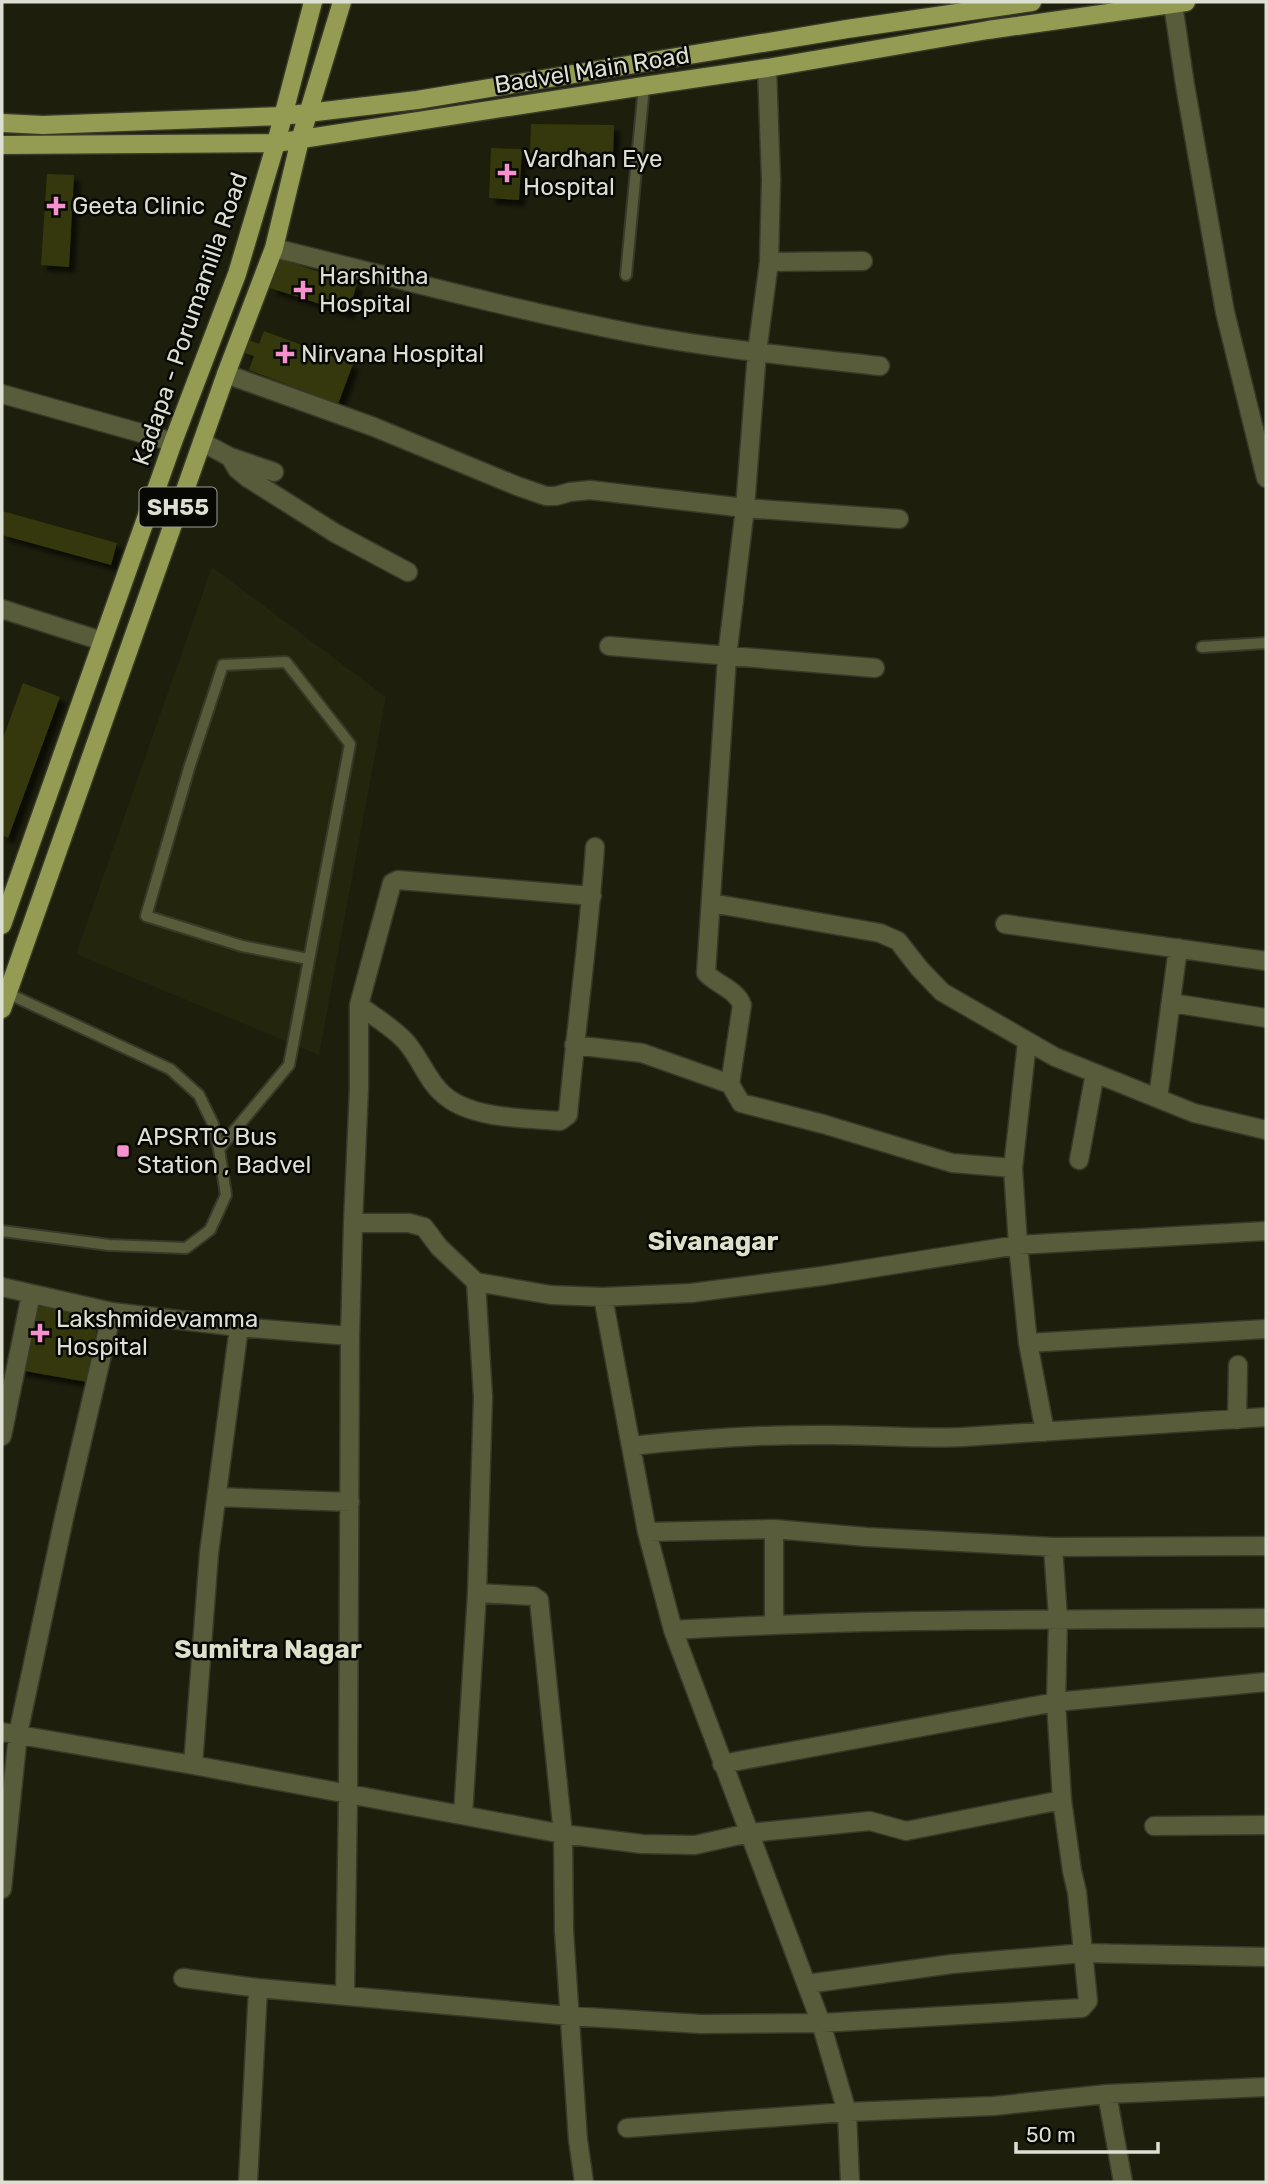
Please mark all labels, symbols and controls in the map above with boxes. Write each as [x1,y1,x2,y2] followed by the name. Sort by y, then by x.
[493,41,691,99] street label: Badvel Main Road
[523,145,662,201] place label: Vardhan Eye Hospital
[497,163,517,183] marker: Vardhan Eye Hospital
[127,169,253,469] street label: Kadapa - Porumamilla Road
[72,192,205,220] place label: Geeta Clinic
[46,196,66,216] marker: Geeta Clinic
[319,262,428,318] place label: Harshitha Hospital
[293,280,313,300] marker: Harshitha Hospital
[301,340,484,368] place label: Nirvana Hospital
[275,344,295,364] marker: Nirvana Hospital
[140,488,216,526] road number: SH55
[137,1123,311,1179] place label: APSRTC Bus Station , Badvel
[115,1143,131,1159] marker: APSRTC Bus Station , Badvel
[648,1226,778,1257] district label: Sivanagar
[56,1305,258,1361] place label: Lakshmidevamma Hospital
[30,1323,50,1343] marker: Lakshmidevamma Hospital
[174,1634,362,1665] district label: Sumitra Nagar
[1016,2110,1158,2154] scale bar
[1026,2122,1076,2147] text: 50 m

